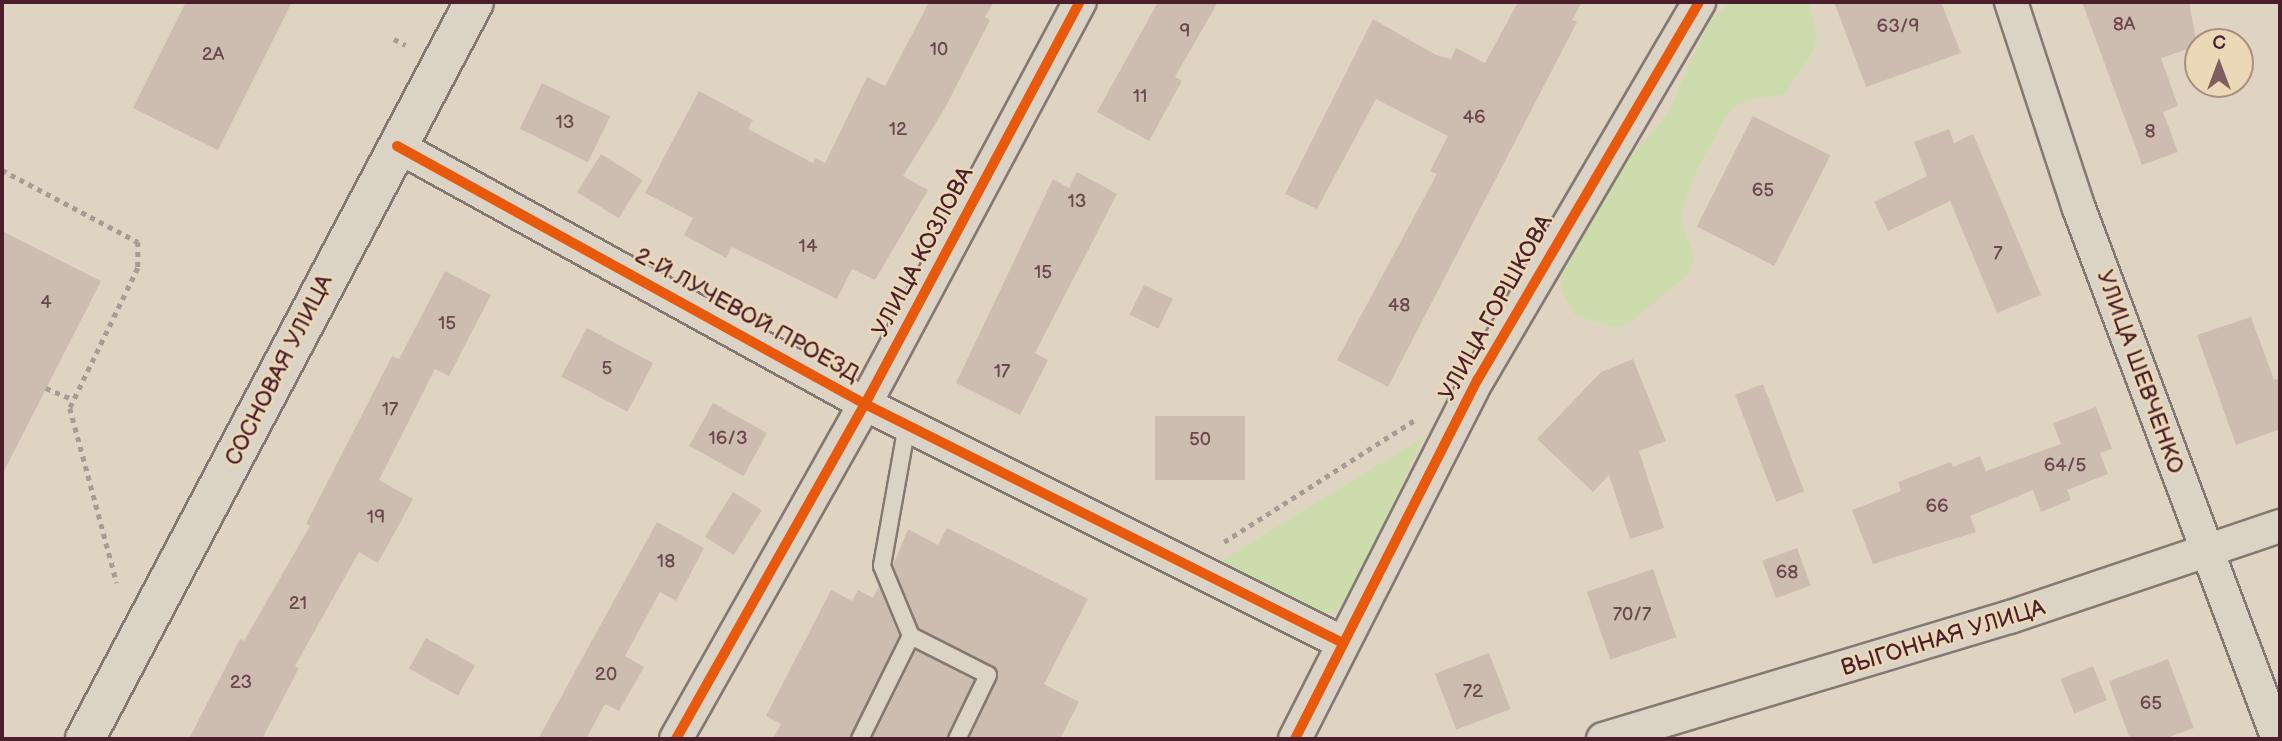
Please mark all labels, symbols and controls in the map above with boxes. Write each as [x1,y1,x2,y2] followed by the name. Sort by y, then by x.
[2113,14,2135,36] house number: 8А
[1877,16,1919,38] house number: 63/9
[1180,21,1190,43] house number: 9
[2184,28,2254,98] north arrow
[2212,32,2226,55] text: С
[930,39,948,61] house number: 10
[202,44,224,66] house number: 2А
[1133,86,1147,108] house number: 11
[1462,107,1486,129] house number: 46
[555,112,575,134] house number: 13
[889,119,907,141] house number: 12
[2144,121,2156,143] house number: 8
[867,162,979,342] street label: УЛИЦА КОЗЛОВА
[1752,180,1774,202] house number: 65
[1067,191,1087,213] house number: 13
[1433,210,1559,406] street label: УЛИЦА ГОРШКОВА
[799,236,817,258] house number: 14
[630,242,864,388] street label: 2-Й ЛУЧЕВОЙ ПРОЕЗД
[1993,243,2003,265] house number: 7
[1034,262,1052,284] house number: 15
[2090,266,2190,478] street label: УЛИЦА ШЕВЧЕНКО
[219,270,339,470] street label: СОСНОВАЯ УЛИЦА
[40,292,52,314] house number: 4
[1388,295,1410,317] house number: 48
[438,313,456,335] house number: 15
[602,358,612,380] house number: 5
[994,361,1010,383] house number: 17
[382,399,398,421] house number: 17
[708,428,748,450] house number: 16/3
[1189,429,1211,451] house number: 50
[2044,455,2086,477] house number: 64/5
[1925,496,1949,518] house number: 66
[367,507,385,529] house number: 19
[657,551,675,573] house number: 18
[1776,562,1798,584] house number: 68
[289,593,307,615] house number: 21
[1838,594,2048,682] street label: ВЫГОННАЯ УЛИЦА
[1613,604,1651,626] house number: 70/7
[595,664,617,686] house number: 20
[230,672,252,694] house number: 23
[1463,681,1483,703] house number: 72
[2140,693,2162,715] house number: 65

